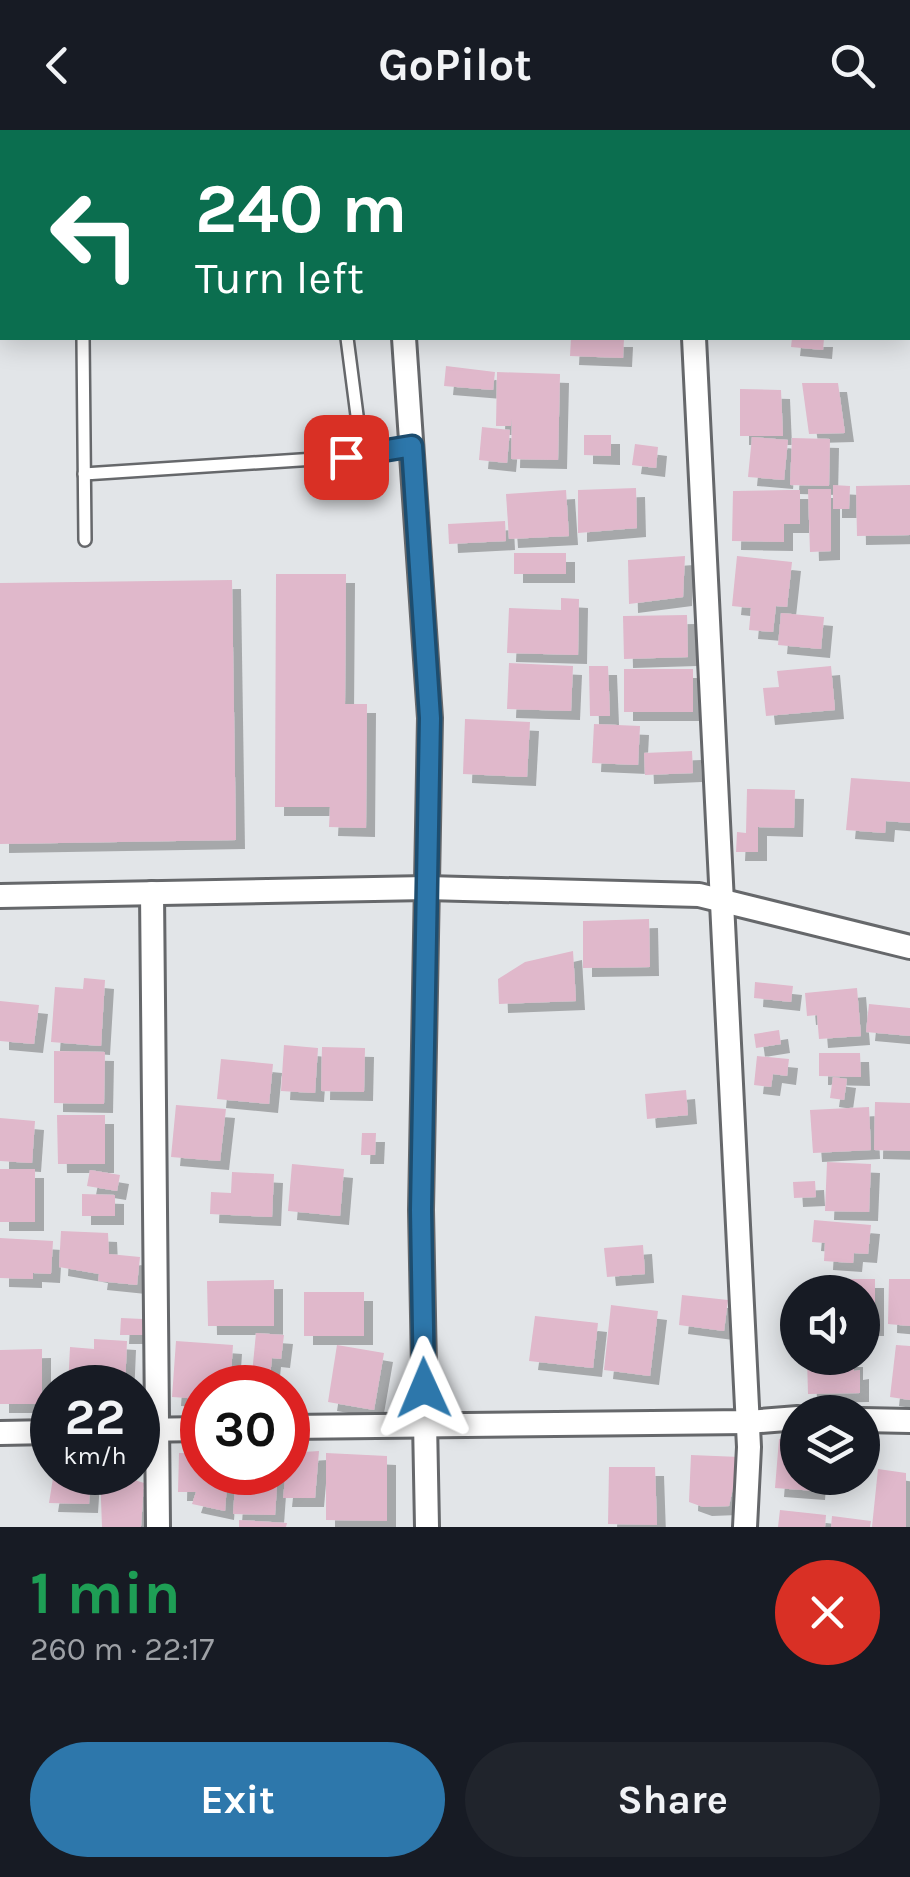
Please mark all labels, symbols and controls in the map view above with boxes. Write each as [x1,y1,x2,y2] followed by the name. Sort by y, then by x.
[30,38,85,93] icon: back
[825,38,880,93] icon: search
[378,39,532,91] text: GoPilot
[195,168,407,250] text: 240 m
[30,170,160,300] icon: left
[195,252,364,304] text: Turn left
[304,415,389,500] pin
[319,430,374,485] icon: arrive
[780,1275,880,1495] map controls
[780,1275,880,1375] button: sound
[372,1336,476,1440] position arrow
[180,1365,310,1495] speed limit sign: 30
[65,1388,125,1447] text: 22
[780,1395,880,1495] button: layers
[63,1441,127,1470] text: km/h
[30,1558,181,1628] text: 1 min
[775,1560,880,1665] button: close
[30,1631,214,1668] text: 260 m · 22:17
[30,1742,445,1857] button: Exit
[465,1742,880,1857] button: Share

